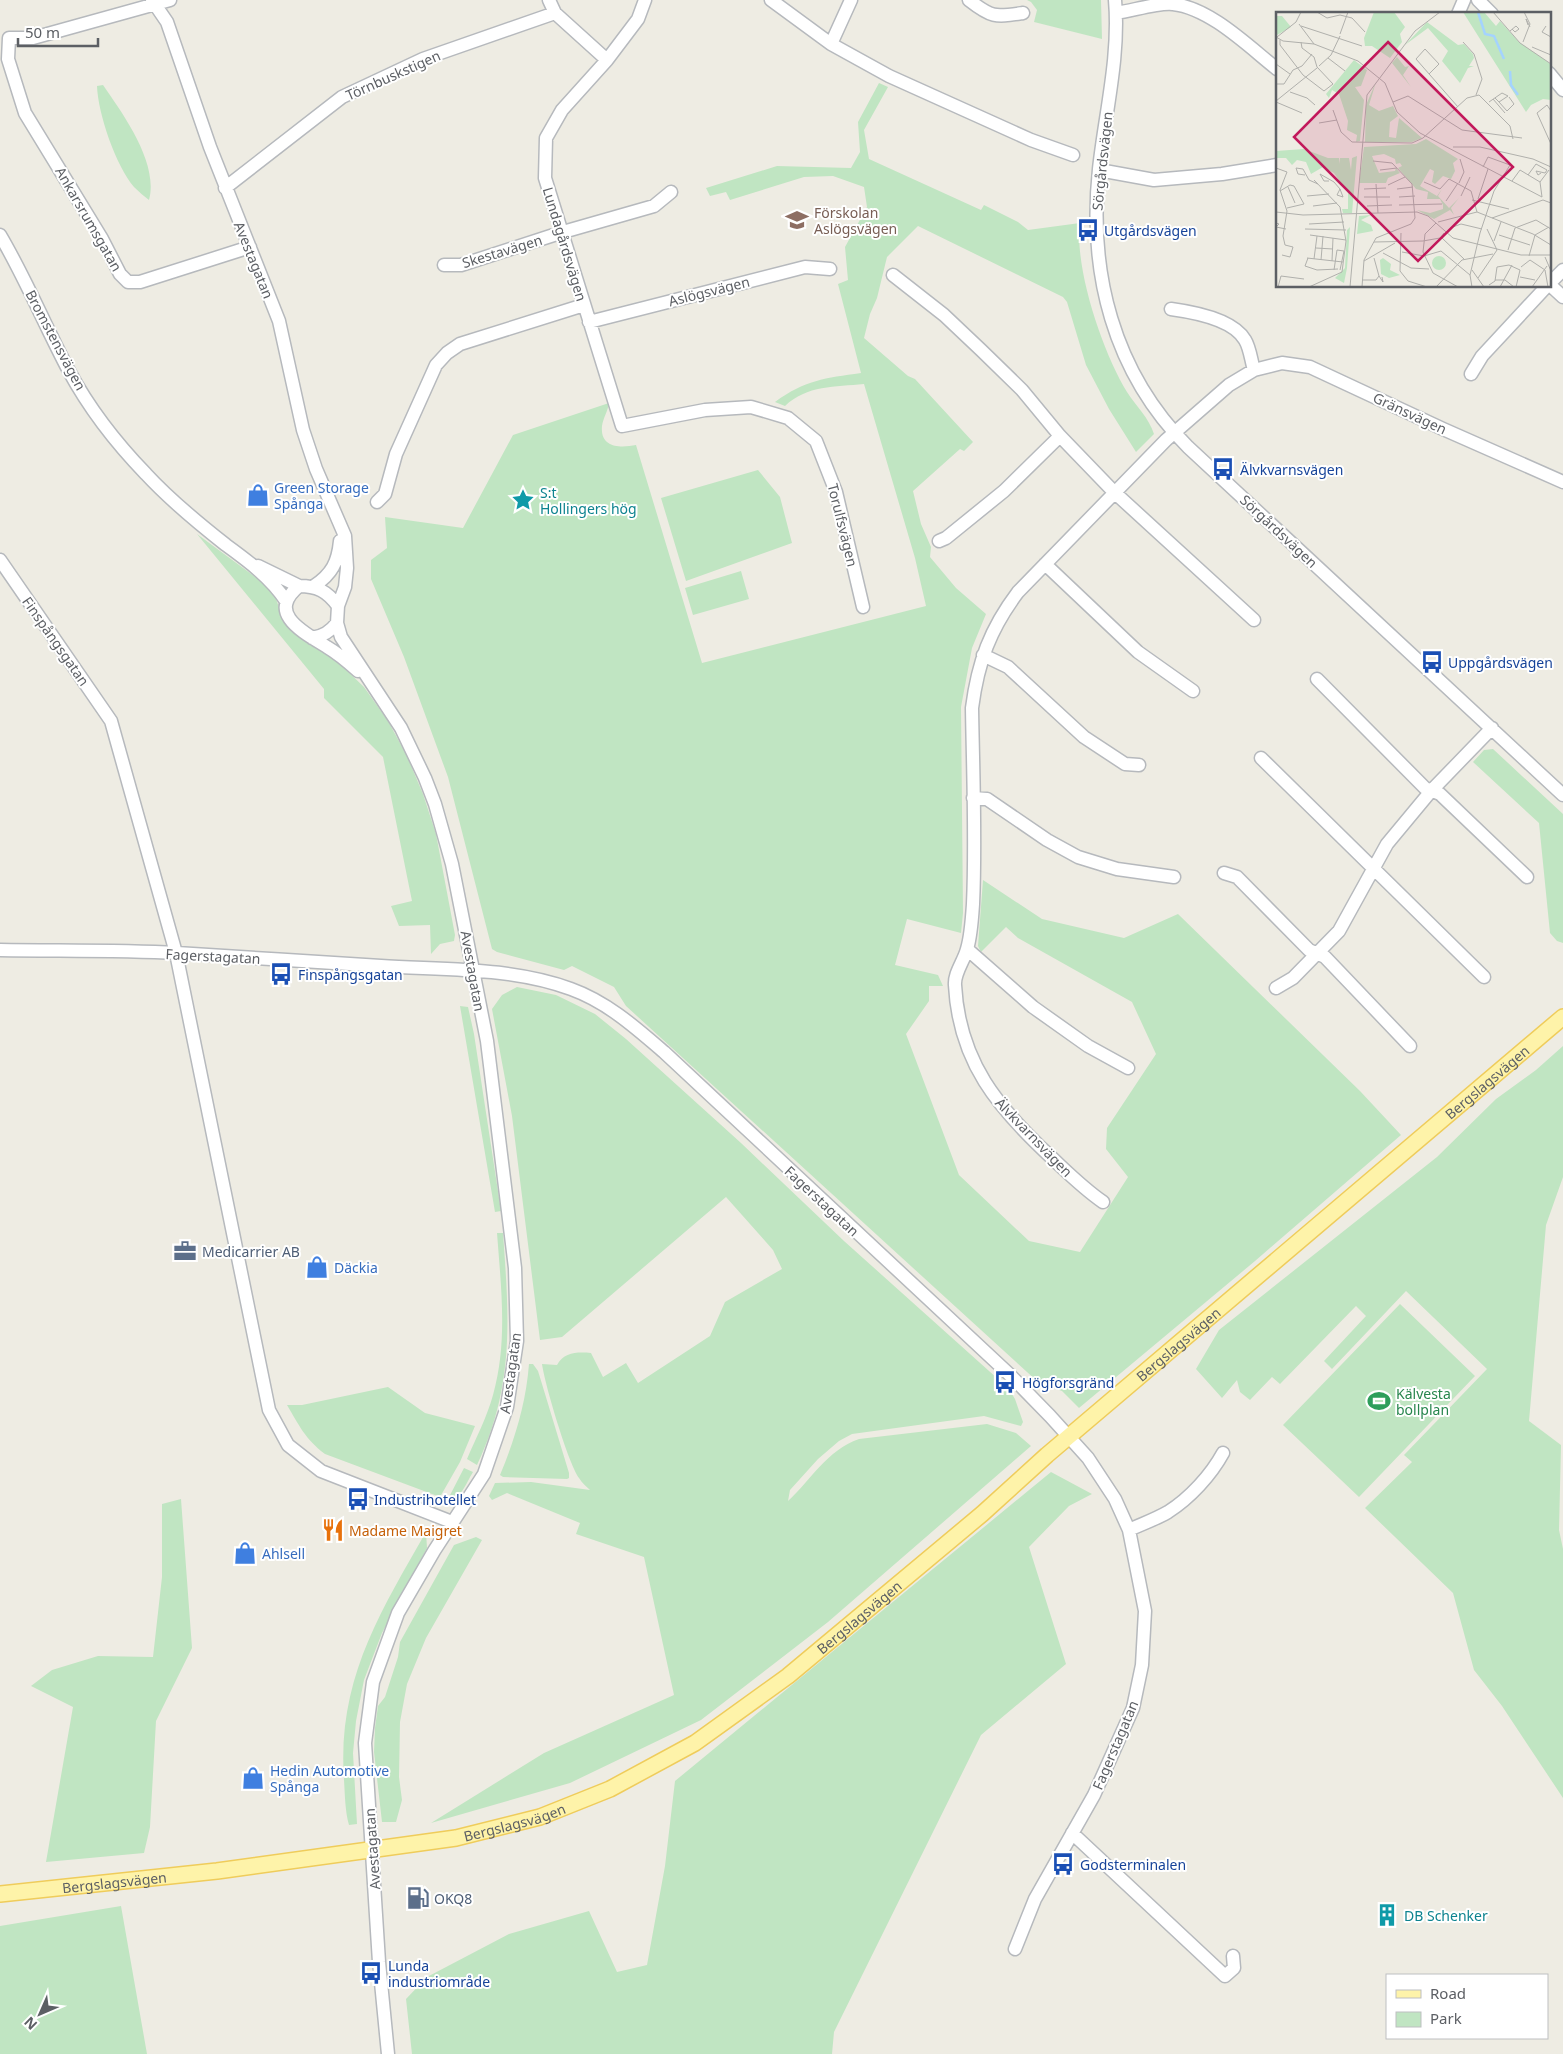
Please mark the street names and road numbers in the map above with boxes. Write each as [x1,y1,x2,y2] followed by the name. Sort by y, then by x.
[343,46,443,104] street label: Törnbuskstigen
[1087,111,1117,211] street label: Sörgårdsvägen
[51,163,127,275] street label: Ankarsrumsgatan
[539,185,591,303] street label: Lundagårdsvägen
[230,219,278,301] street label: Avestagatan
[460,230,544,272] street label: Skestavägen
[666,272,752,310] street label: Aslögsvägen
[21,286,91,394] street label: Bromstensvägen
[1370,388,1450,438] street label: Gränsvägen
[824,481,862,569] street label: Torulfsvägen
[1236,490,1322,572] street label: Sörgårdsvägen
[18,593,94,689] street label: Finspångsgatan
[457,929,489,1013] street label: Avestagatan
[165,944,261,968] street label: Fagerstagatan
[1441,1041,1533,1123] street label: Bergslagsvägen
[991,1093,1077,1181] street label: Älvkvarnsvägen
[781,1162,863,1240] street label: Fagerstagatan
[1132,1303,1224,1385] street label: Bergslagsvägen
[495,1331,525,1415] street label: Avestagatan
[812,1576,905,1658] street label: Bergslagsvägen
[1088,1698,1142,1792] street label: Fagerstagatan
[461,1798,568,1845] street label: Bergslagsvägen
[360,1808,384,1890] street label: Avestagatan
[61,1867,168,1897] street label: Bergslagsvägen

